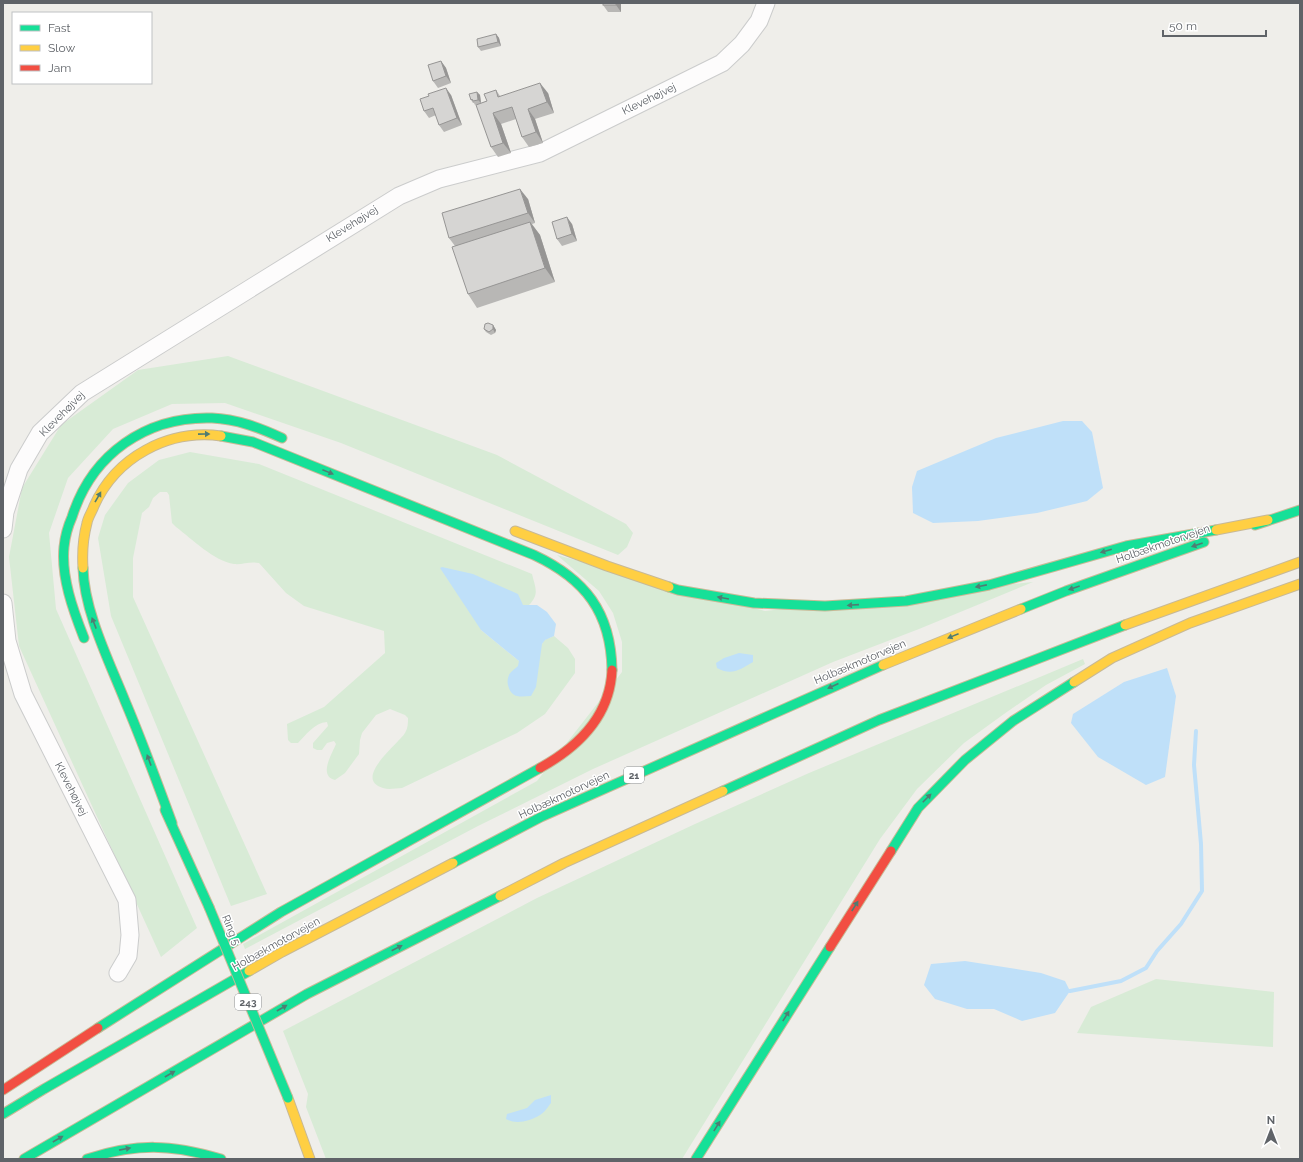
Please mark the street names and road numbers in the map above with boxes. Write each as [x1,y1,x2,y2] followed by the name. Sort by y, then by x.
[620,80,678,118] street label: Klevehøjvej
[324,203,380,245] street label: Klevehøjvej
[37,389,87,439] street label: Klevehøjvej
[1114,522,1212,566] street label: Holbækmotorvejen
[812,637,908,687] street label: Holbækmotorvejen
[52,760,90,818] street label: Klevehøjvej
[624,767,644,783] road number: 21
[517,768,611,822] street label: Holbækmotorvejen
[219,913,243,947] street label: Ring 5
[230,914,322,974] street label: Holbækmotorvejen
[235,994,261,1010] road number: 243

